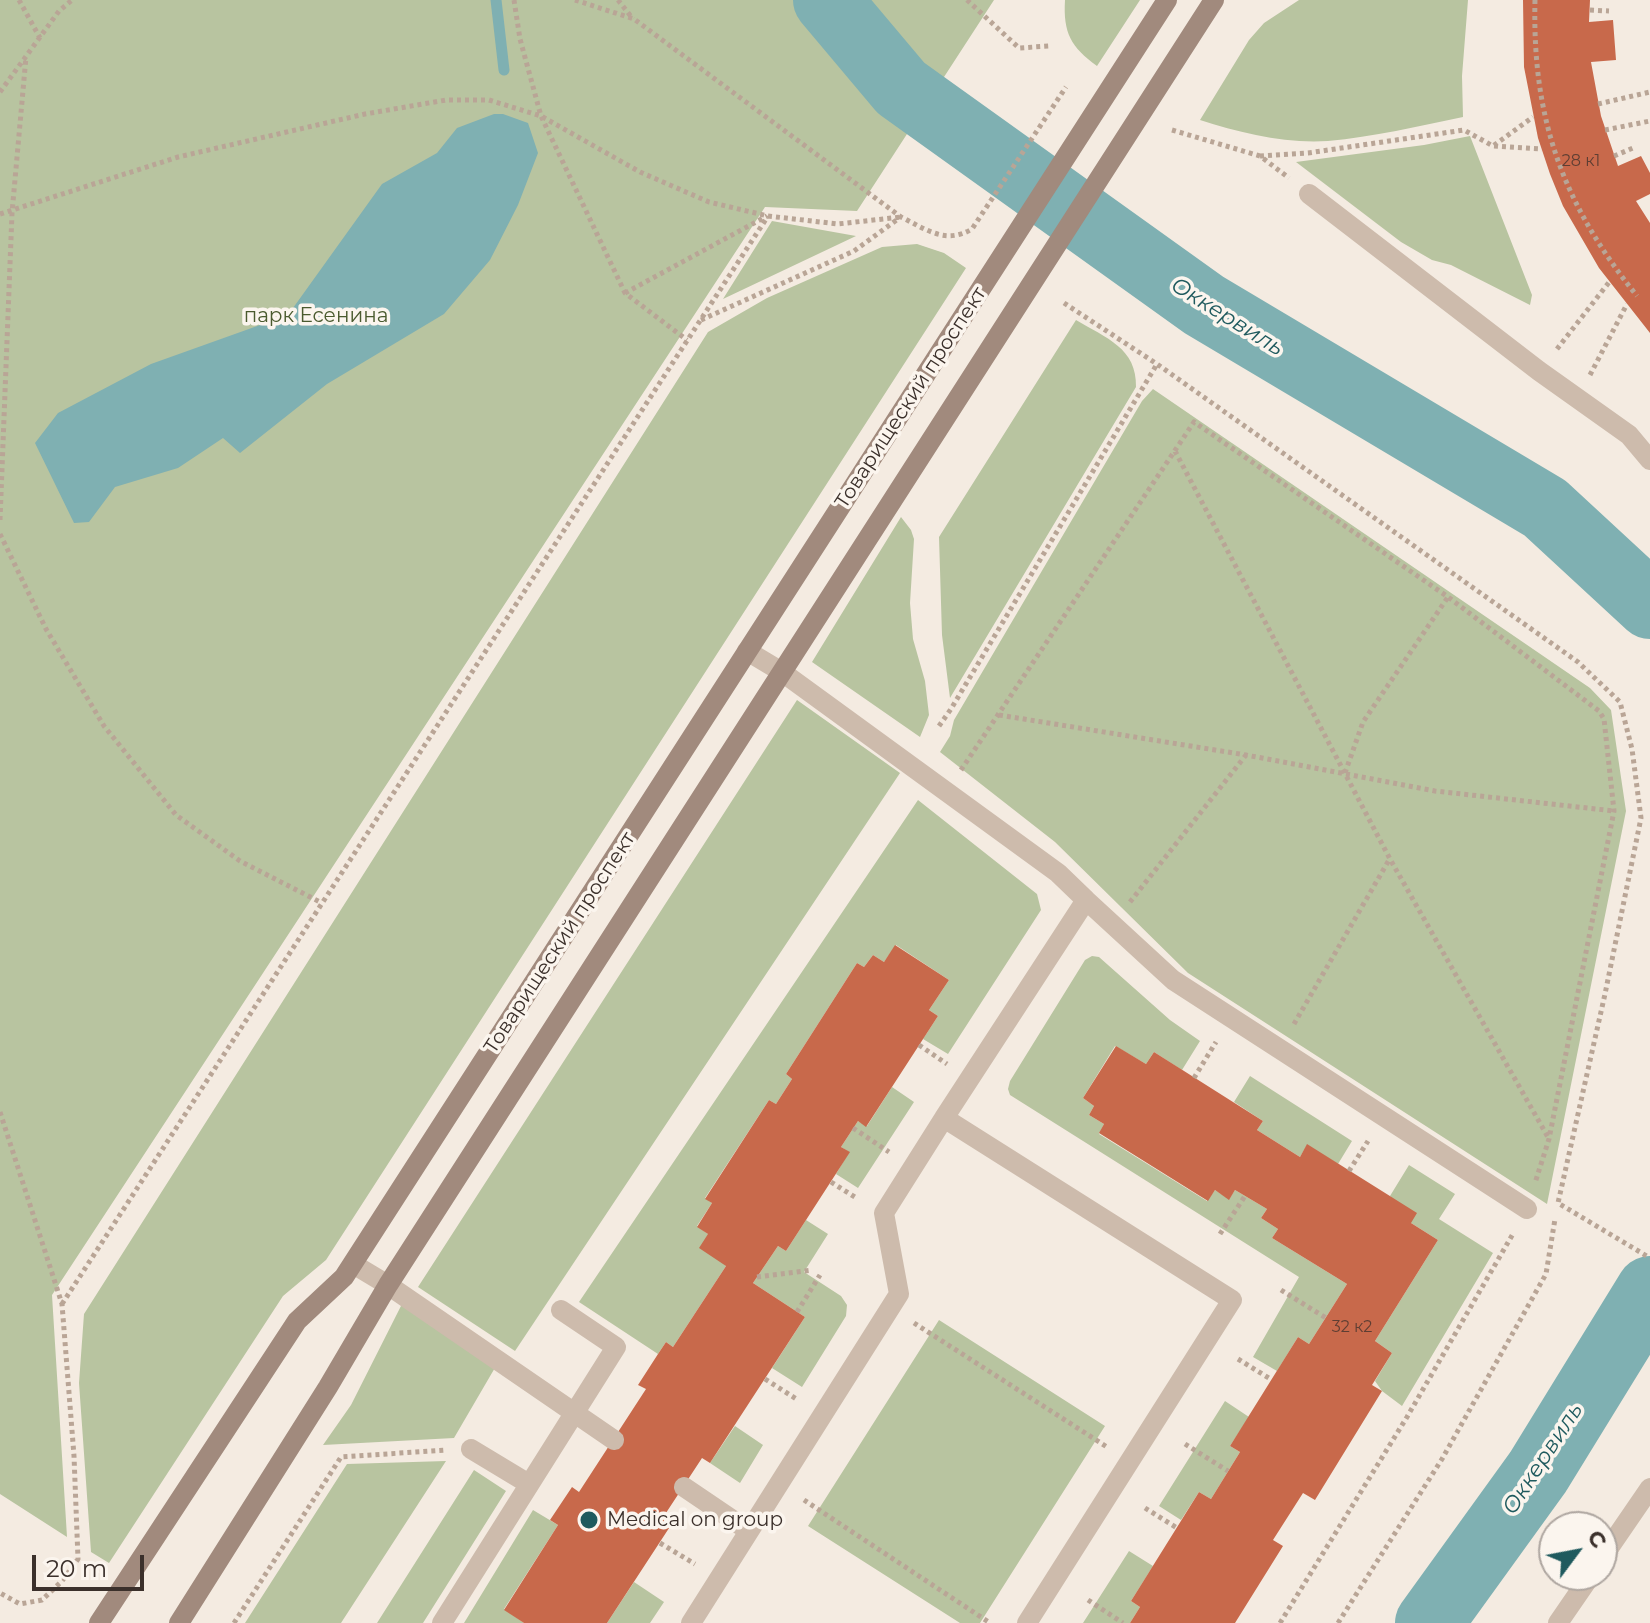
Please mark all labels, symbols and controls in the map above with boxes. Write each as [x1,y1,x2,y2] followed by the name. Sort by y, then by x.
[1562,151,1600,171] house number: 28 к1
[1166,272,1288,362] water label: Оккервиль
[830,283,992,513] street label: Товарищеский проспект
[244,304,388,328] park label: парк Есенина
[479,828,641,1058] street label: Товарищеский проспект
[1332,1317,1372,1337] house number: 32 к2
[1497,1398,1589,1520] water label: Оккервиль
[607,1508,783,1532] place label: Medical on group
[578,1509,600,1531] marker: Medical on group
[1538,1511,1618,1591] north arrow
[1581,1525,1613,1553] text: С
[36,1539,148,1589] scale bar
[46,1554,107,1583] text: 20 m

